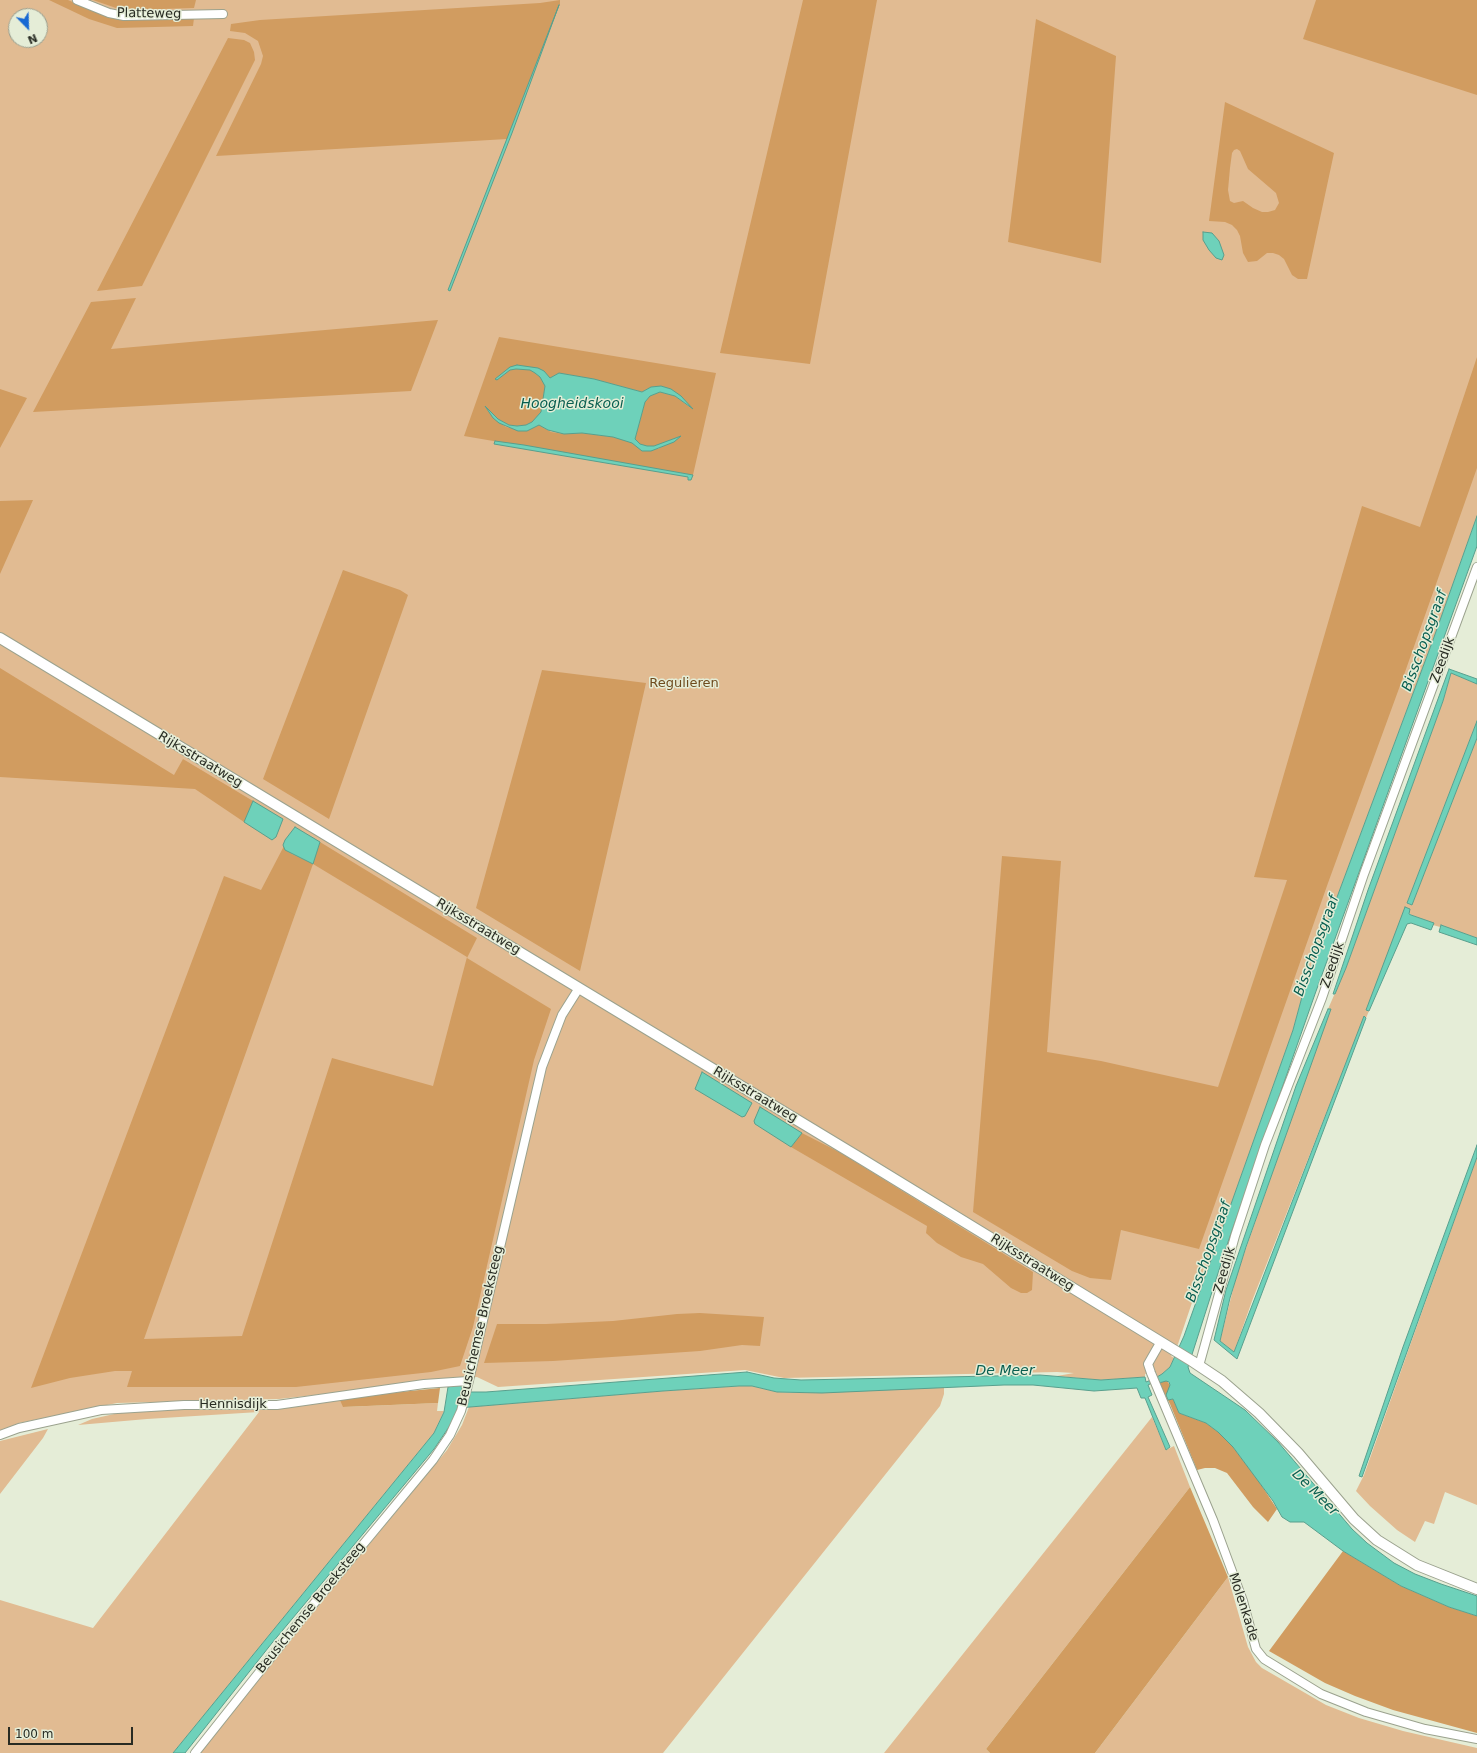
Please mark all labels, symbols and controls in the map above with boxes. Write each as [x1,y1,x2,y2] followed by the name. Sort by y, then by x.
[117,6,181,22] street label: Platteweg
[8,8,48,48] north arrow
[26,31,39,46] text: N
[520,396,624,412] water label: Hoogheidskooi
[1399,588,1451,694] water label: Bisschopsgraaf
[1427,635,1459,685] street label: Zeedijk
[649,676,719,692] park label: Regulieren
[155,729,245,791] street label: Rijksstraatweg
[1291,893,1343,999] water label: Bisschopsgraaf
[433,896,523,958] street label: Rijksstraatweg
[1318,940,1348,990] street label: Zeedijk
[710,1064,800,1126] street label: Rijksstraatweg
[1183,1199,1235,1305] water label: Bisschopsgraaf
[987,1231,1077,1295] street label: Rijksstraatweg
[455,1244,507,1408] street label: Beusichemse Broeksteeg
[1211,1245,1239,1295] street label: Zeedijk
[976,1363,1034,1379] water label: De Meer
[199,1397,267,1413] street label: Hennisdijk
[1288,1466,1342,1520] water label: De Meer
[253,1539,369,1677] street label: Beusichemse Broeksteeg
[1225,1571,1261,1643] street label: Molenkade
[10,1719,135,1745] scale bar
[15,1727,53,1741] text: 100 m

